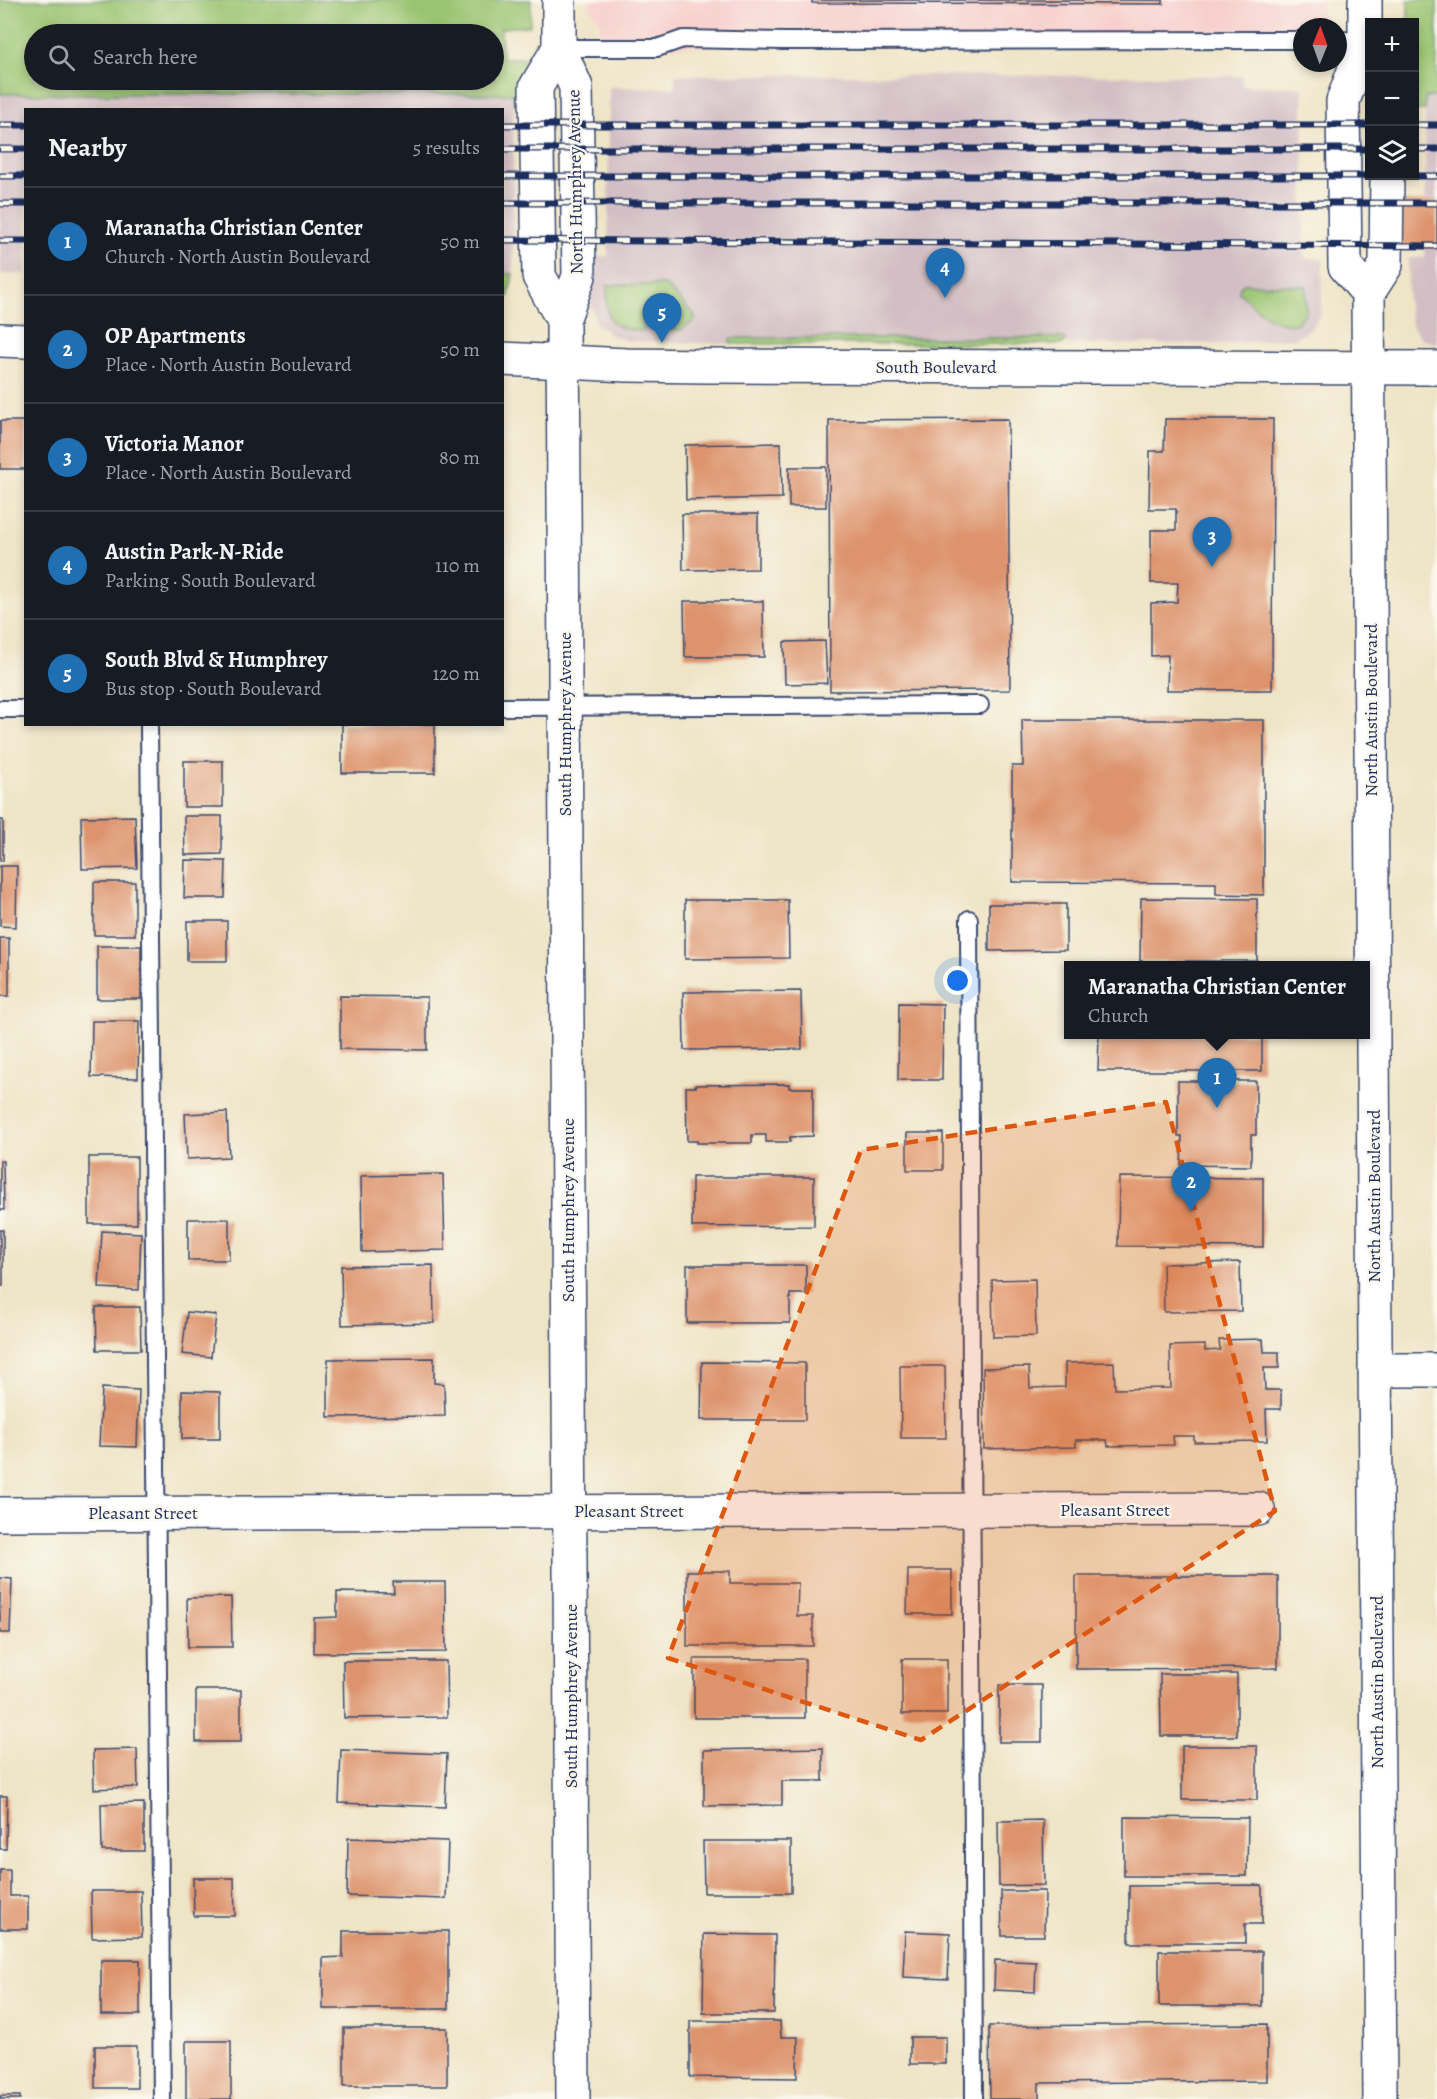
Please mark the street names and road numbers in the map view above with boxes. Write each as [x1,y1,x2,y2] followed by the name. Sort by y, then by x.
[561,89,589,275] street label: North Humphrey Avenue
[875,355,997,379] street label: South Boulevard
[1359,623,1383,797] street label: North Austin Boulevard
[553,632,577,816] street label: South Humphrey Avenue
[1362,1109,1386,1283] street label: North Austin Boulevard
[556,1118,580,1302] street label: South Humphrey Avenue
[1060,1498,1170,1522] street label: Pleasant Street
[574,1499,684,1523] street label: Pleasant Street
[88,1501,198,1525] street label: Pleasant Street
[1365,1595,1389,1769] street label: North Austin Boulevard
[559,1604,583,1788] street label: South Humphrey Avenue

